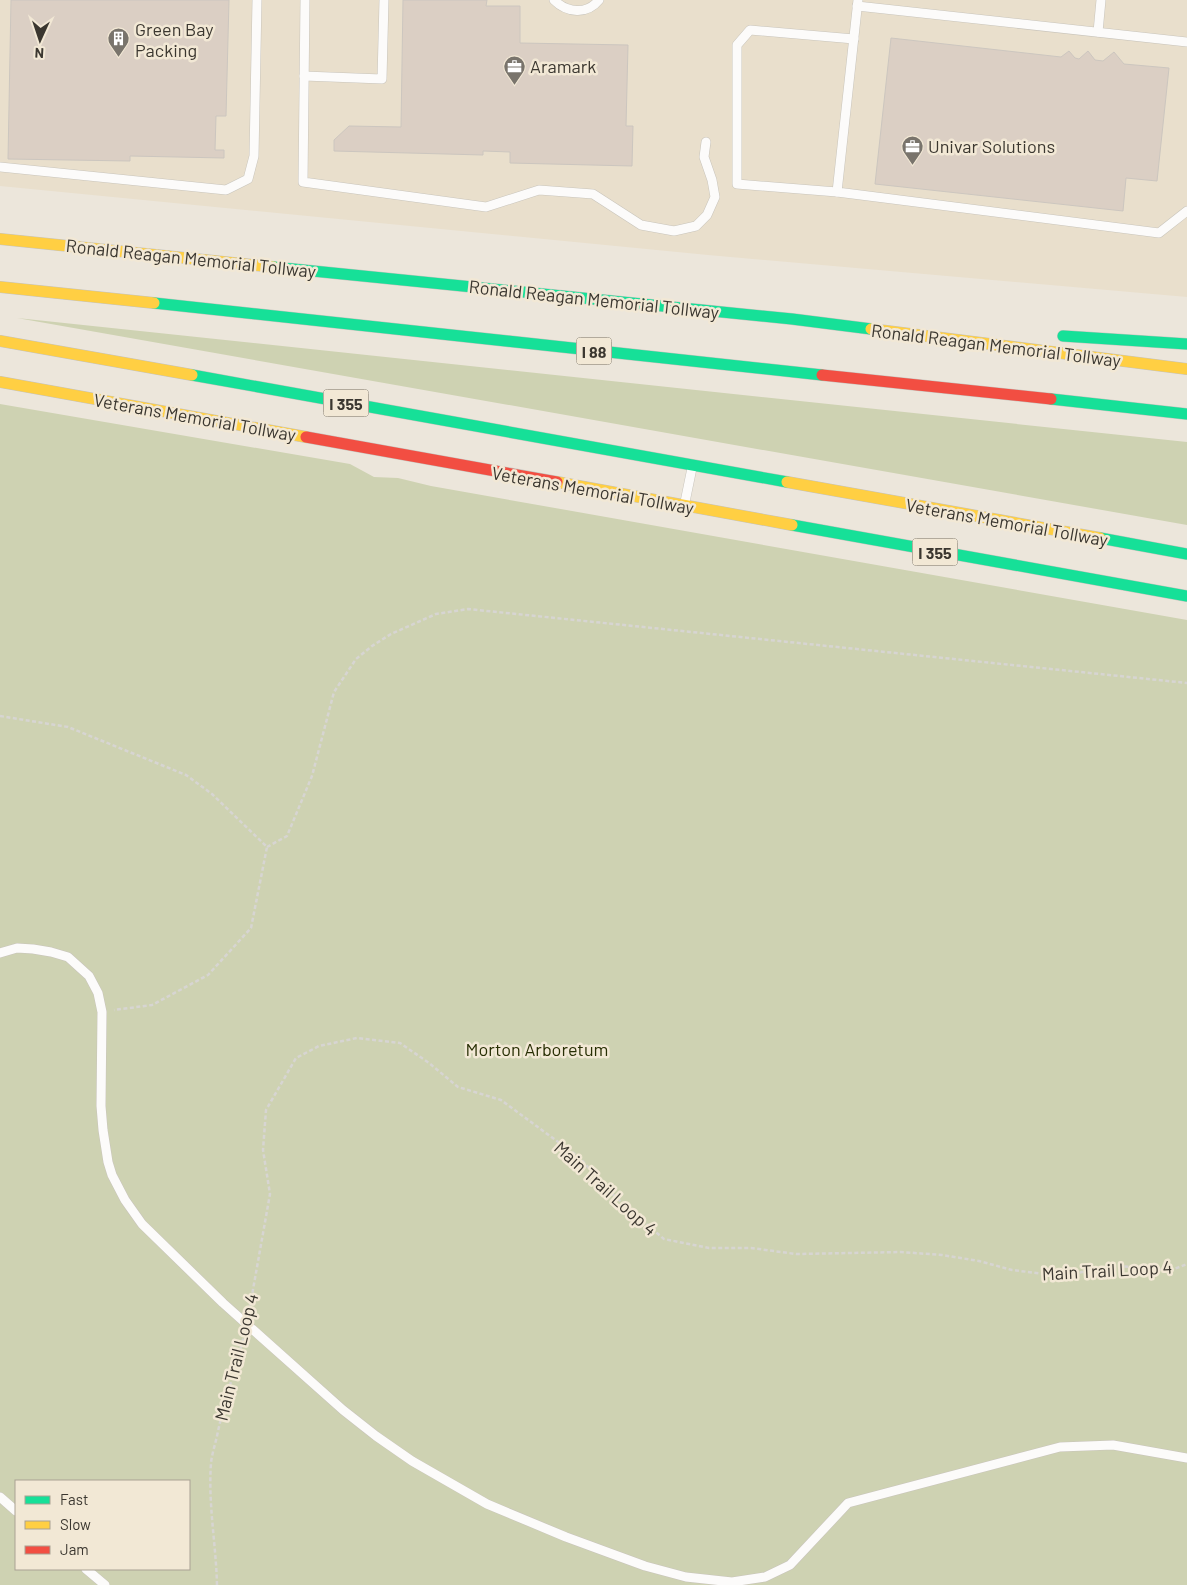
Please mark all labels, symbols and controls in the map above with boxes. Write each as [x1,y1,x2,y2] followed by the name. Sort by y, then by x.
[15,15,65,65] north arrow
[135,18,214,61] place label: Green Bay Packing
[107,27,131,58] building icon: Green Bay Packing
[34,45,44,62] text: N
[502,54,526,85] office icon: Aramark
[530,55,596,77] place label: Aramark
[900,134,924,165] office icon: Univar Solutions
[928,135,1055,157] place label: Univar Solutions
[65,234,317,282] street label: Ronald Reagan Memorial Tollway
[468,275,720,323] street label: Ronald Reagan Memorial Tollway
[870,319,1122,371] street label: Ronald Reagan Memorial Tollway
[576,338,612,364] road number: I 88
[92,388,298,446] street label: Veterans Memorial Tollway
[324,389,368,416] road number: I 355
[490,461,696,519] street label: Veterans Memorial Tollway
[904,493,1110,551] street label: Veterans Memorial Tollway
[912,538,958,566] road number: I 355
[466,1038,608,1060] park label: Morton Arboretum
[550,1136,662,1240] street label: Main Trail Loop 4
[1041,1256,1173,1284] street label: Main Trail Loop 4
[210,1291,262,1423] street label: Main Trail Loop 4
[15,1480,190,1570] legend
[60,1490,88,1508] text: Fast
[60,1515,91,1533] text: Slow
[60,1540,89,1558] text: Jam

